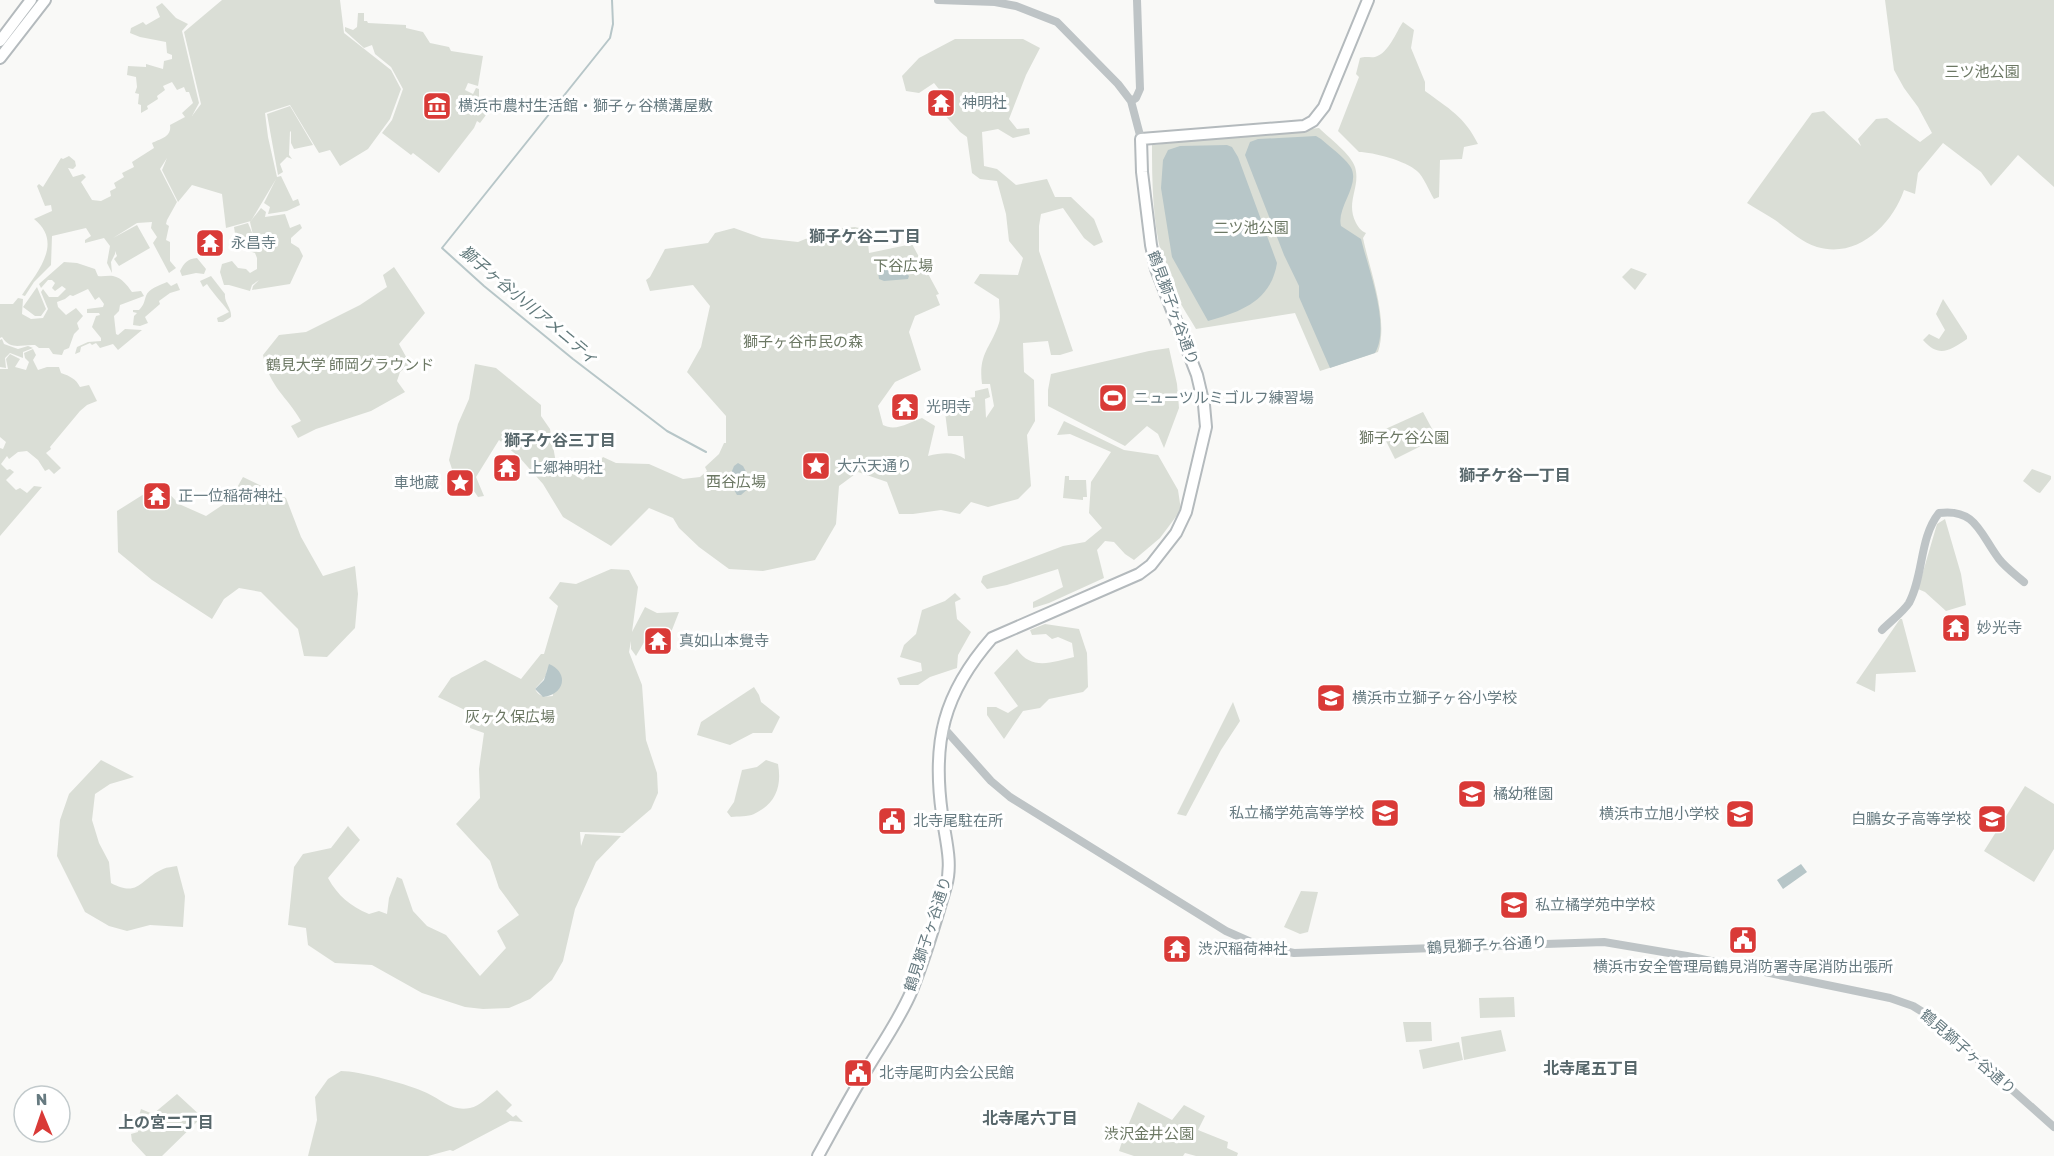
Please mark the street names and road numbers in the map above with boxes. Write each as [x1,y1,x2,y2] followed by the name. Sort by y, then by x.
[1144,249,1202,367] street label: 鶴見獅子ヶ谷通り
[901,874,955,994] street label: 鶴見獅子ヶ谷通り
[1427,933,1547,957] street label: 鶴見獅子ヶ谷通り
[1917,1006,2019,1098] street label: 鶴見獅子ヶ谷通り

